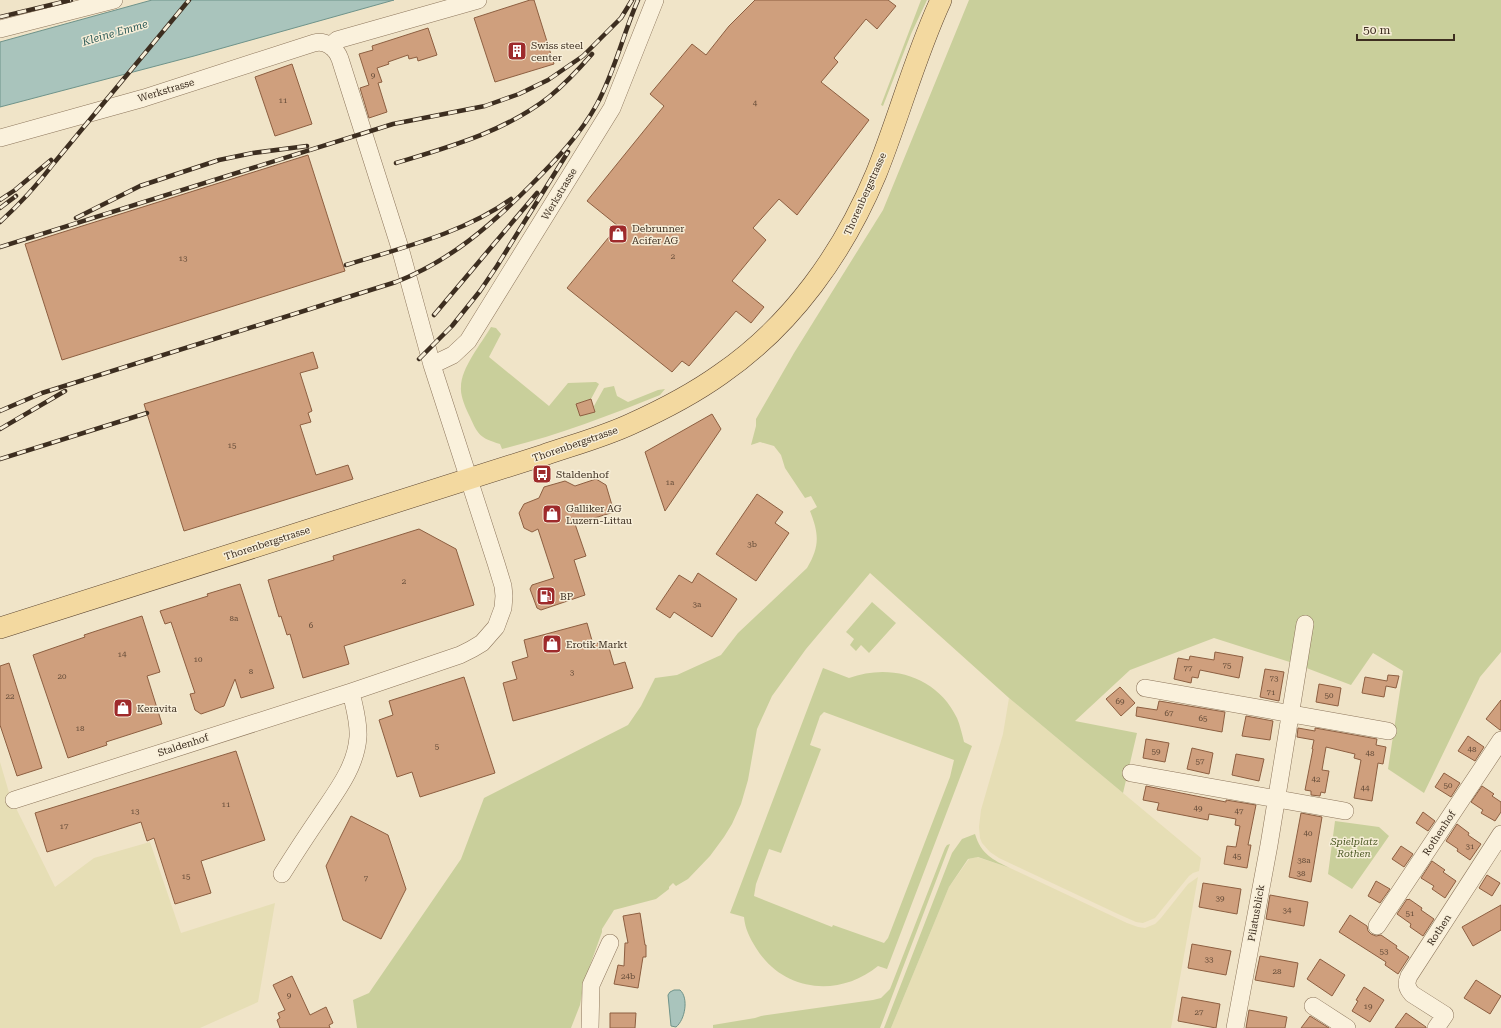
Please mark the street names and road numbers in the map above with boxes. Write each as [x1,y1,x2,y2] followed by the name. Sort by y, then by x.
[136,76,196,104] street label: Werkstrasse
[842,150,888,237] street label: Thorenbergstrasse
[539,166,579,222] street label: Werkstrasse
[531,424,620,464] street label: Thorenbergstrasse
[223,524,312,562] street label: Thorenbergstrasse
[156,731,211,758] street label: Staldenhof
[1420,808,1458,857] street label: Rothenhof
[1246,883,1267,942] street label: Pilatusblick
[1425,912,1453,948] street label: Rothen

